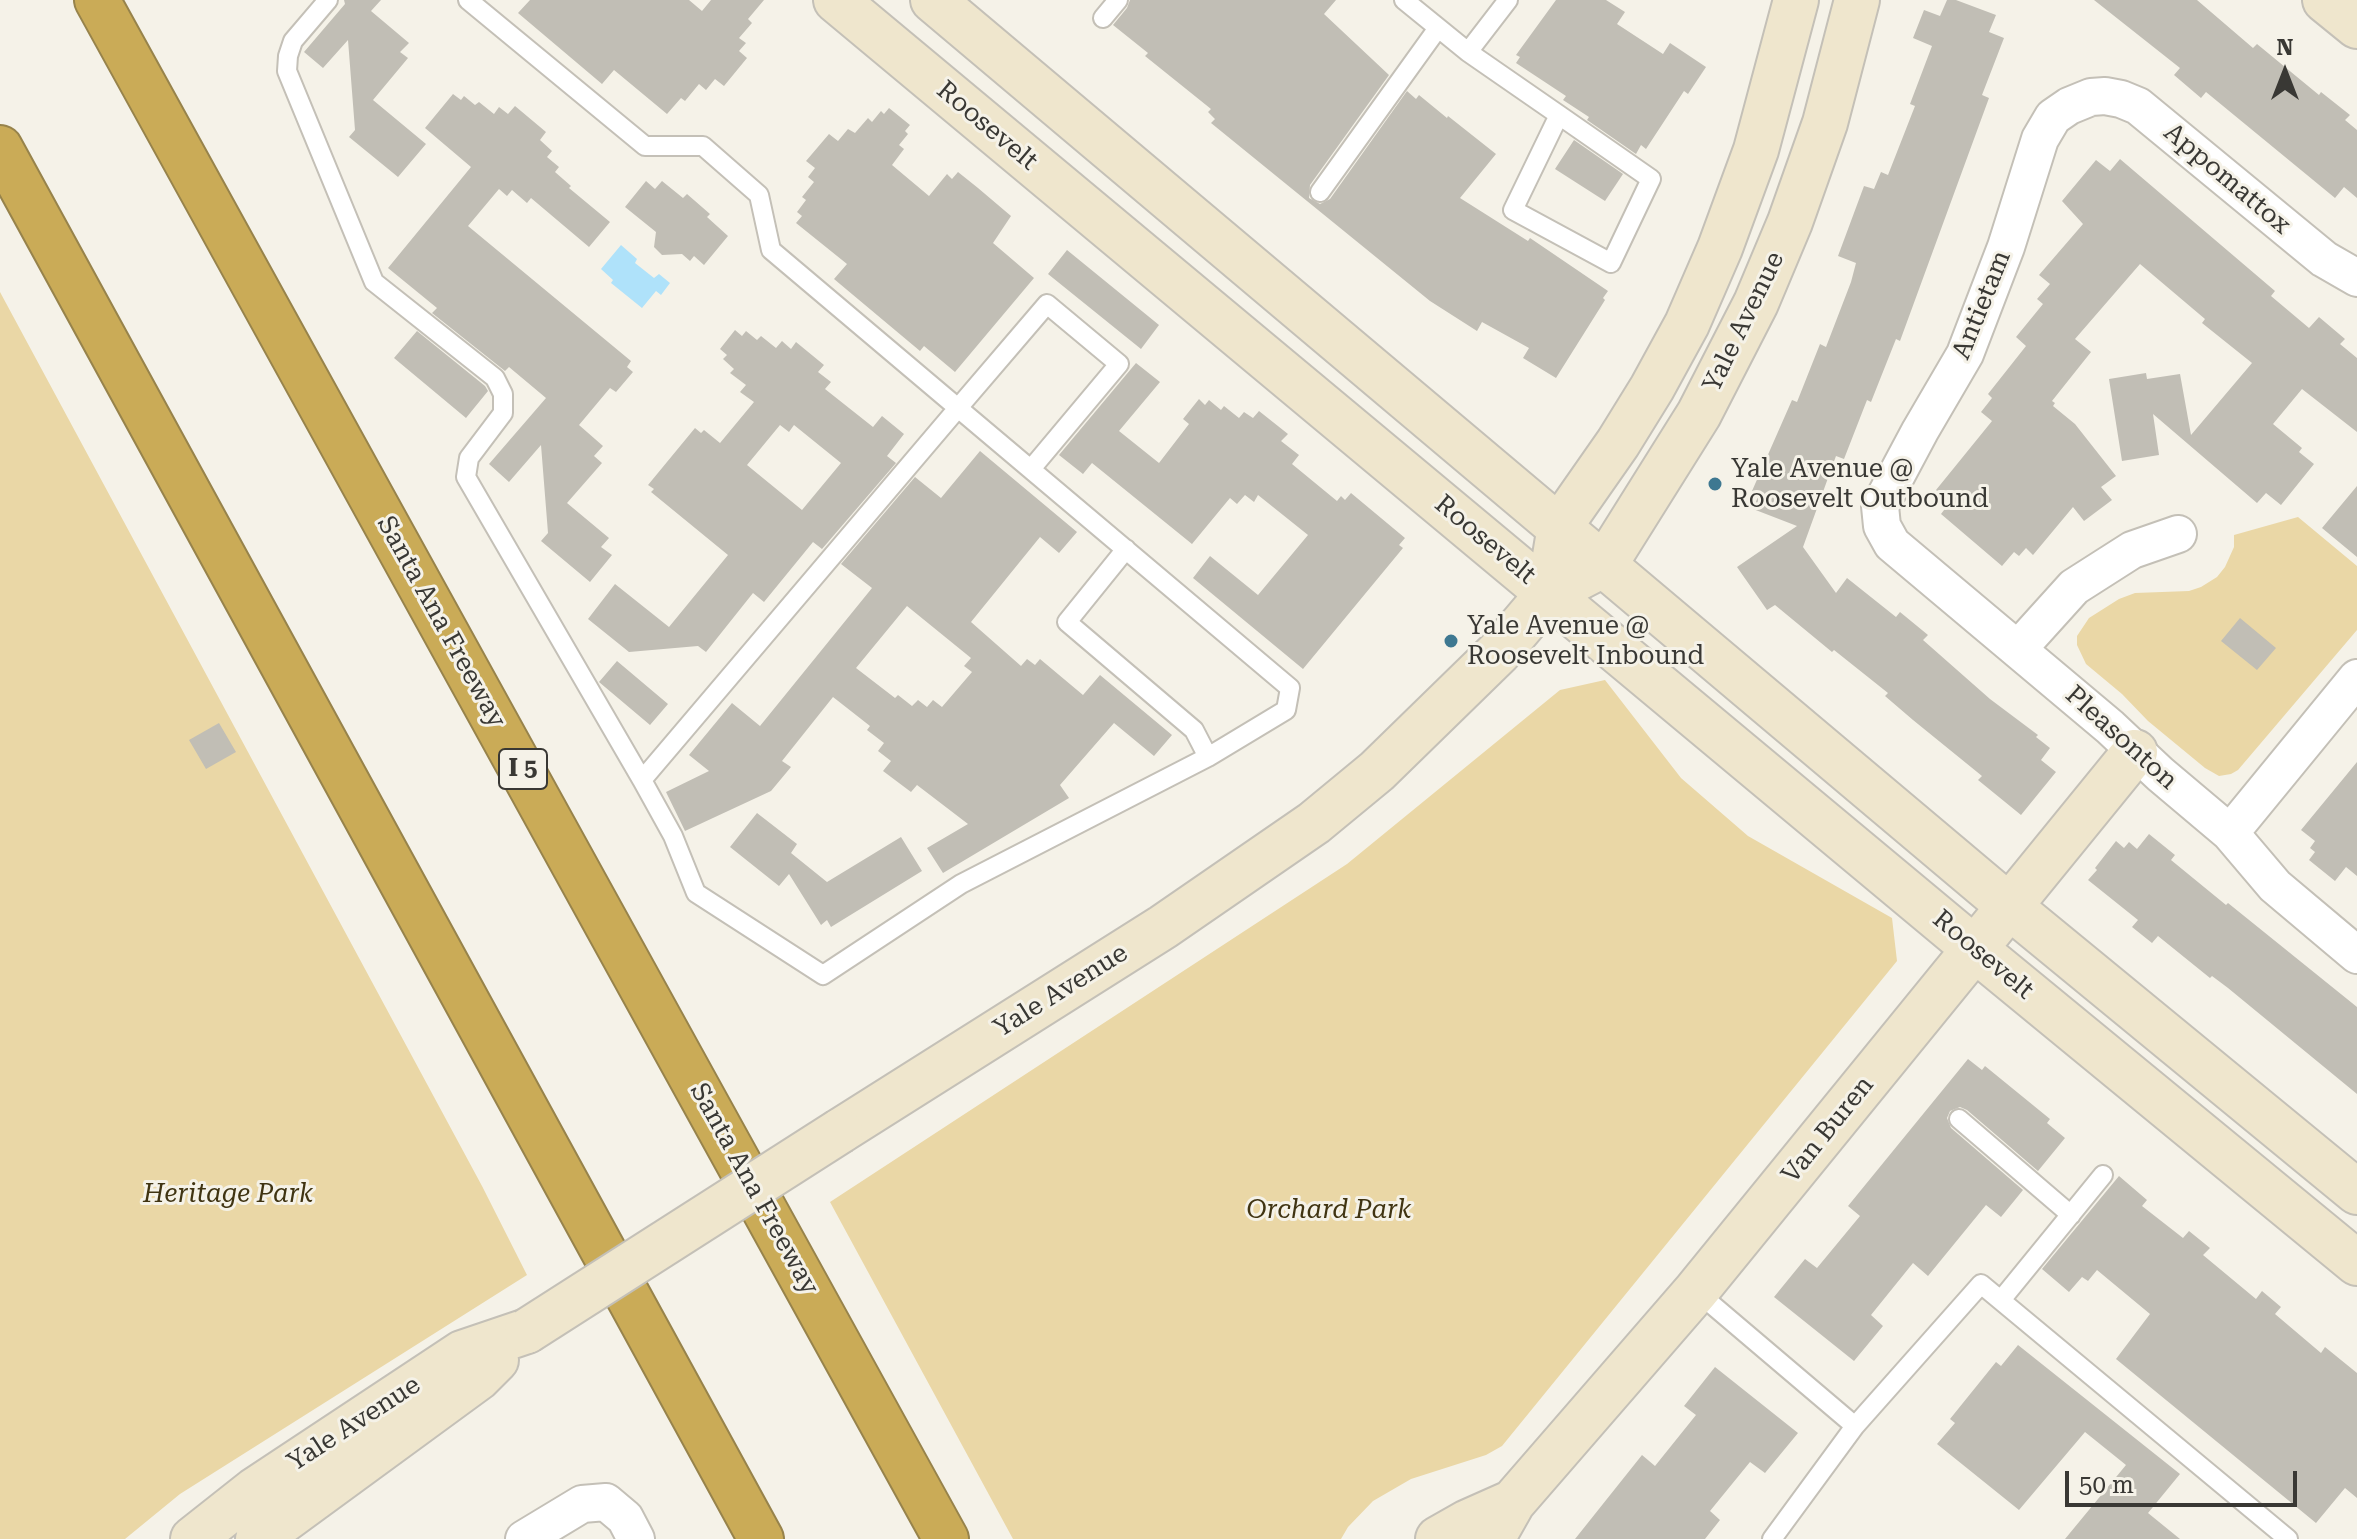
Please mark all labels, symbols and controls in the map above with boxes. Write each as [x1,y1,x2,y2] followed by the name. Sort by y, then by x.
[2245,32,2325,112] north arrow
[2277,35,2293,60] text: N
[930,75,1044,177] street label: Roosevelt
[2157,117,2297,241] street label: Appomattox
[1946,246,2018,364] street label: Antietam
[1697,247,1791,397] street label: Yale Avenue
[1731,453,1989,514] place label: Yale Avenue @ Roosevelt Outbound
[1706,475,1724,493] marker: Yale Avenue @ Roosevelt Outbound
[1428,489,1542,591] street label: Roosevelt
[370,511,512,733] street label: Santa Ana Freeway
[1467,610,1704,672] place label: Yale Avenue @ Roosevelt Inbound
[1442,632,1460,650] marker: Yale Avenue @ Roosevelt Inbound
[2059,680,2183,796] street label: Pleasonton
[499,749,547,789] road number: I 5
[1926,904,2040,1006] street label: Roosevelt
[988,937,1134,1045] street label: Yale Avenue
[1775,1070,1881,1190] street label: Van Buren
[683,1078,825,1300] street label: Santa Ana Freeway
[143,1178,313,1210] park label: Heritage Park
[1247,1194,1411,1226] park label: Orchard Park
[282,1370,426,1478] street label: Yale Avenue
[2069,1455,2301,1505] scale bar
[2079,1471,2134,1499] text: 50 m

